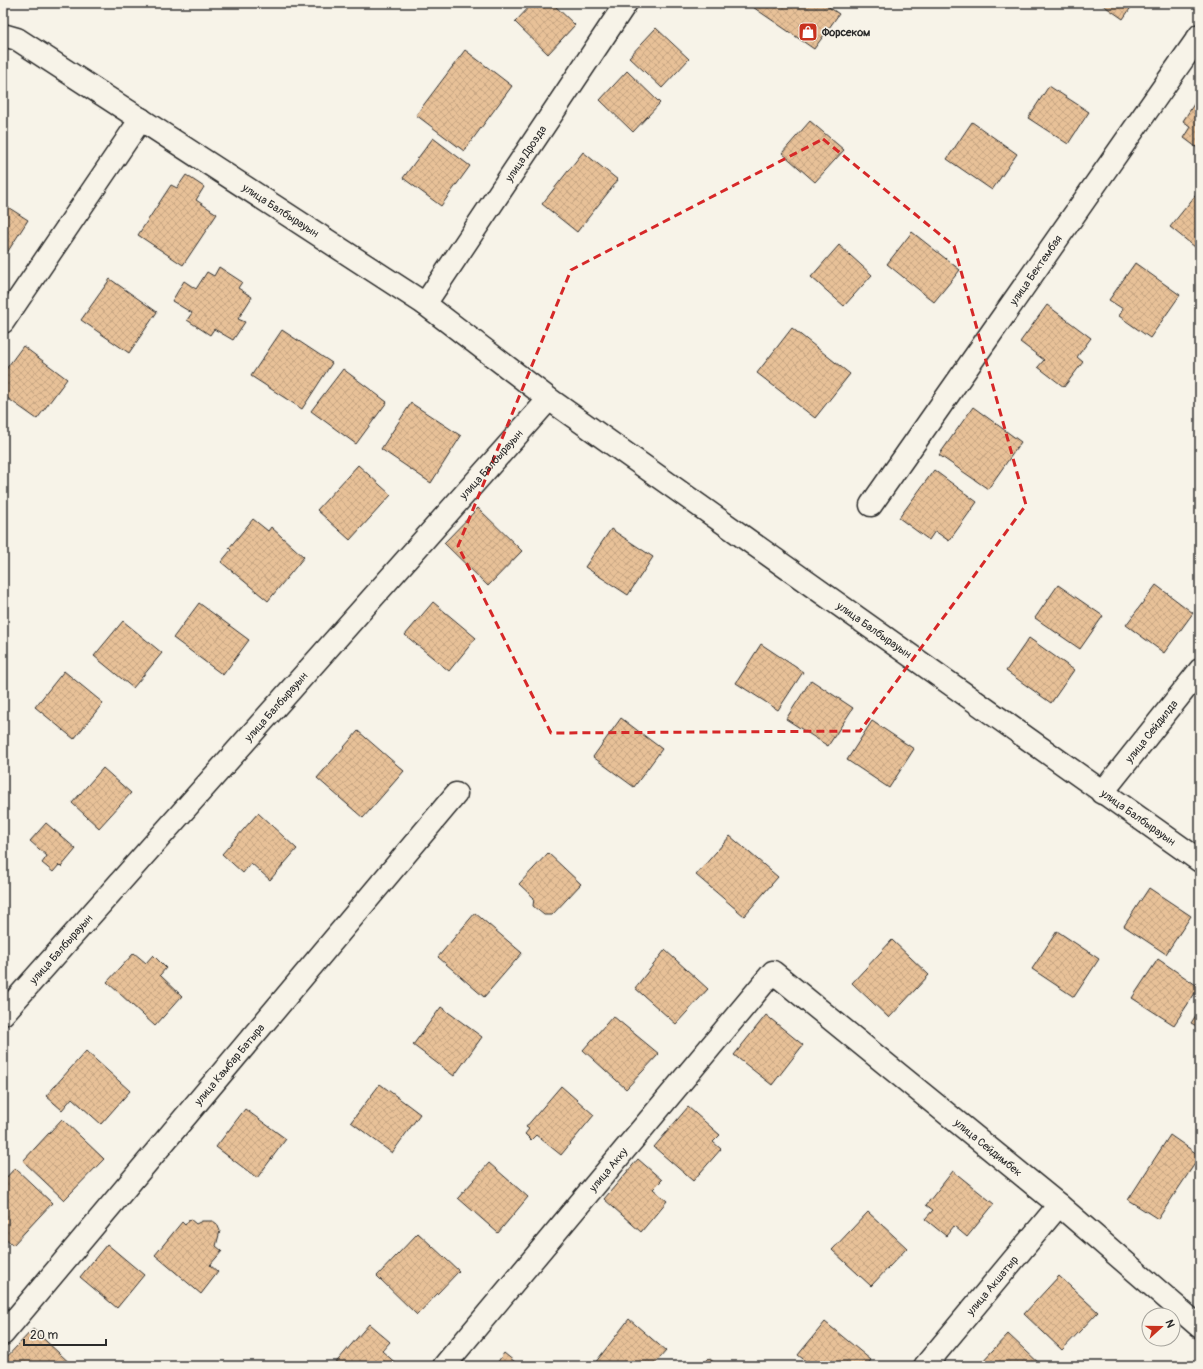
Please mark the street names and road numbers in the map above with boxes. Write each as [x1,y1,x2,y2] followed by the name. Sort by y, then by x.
[502,123,549,185] street label: улица Дрозда
[239,180,321,240] street label: улица Балбырауын
[1006,232,1065,308] street label: улица Бектембая
[456,427,525,502] street label: улица Балбырауын
[834,598,914,661] street label: улица Балбырауын
[241,669,310,745] street label: улица Балбырауын
[1122,697,1180,766] street label: улица Сейдилда
[1098,786,1178,848] street label: улица Балбырауын
[26,912,95,987] street label: улица Балбырауын
[191,1021,267,1108] street label: улица Камбар Батыра
[951,1115,1025,1179] street label: улица Сейдимбек
[585,1145,630,1195] street label: улица Акку
[963,1253,1021,1318] street label: улица Акшатыр

